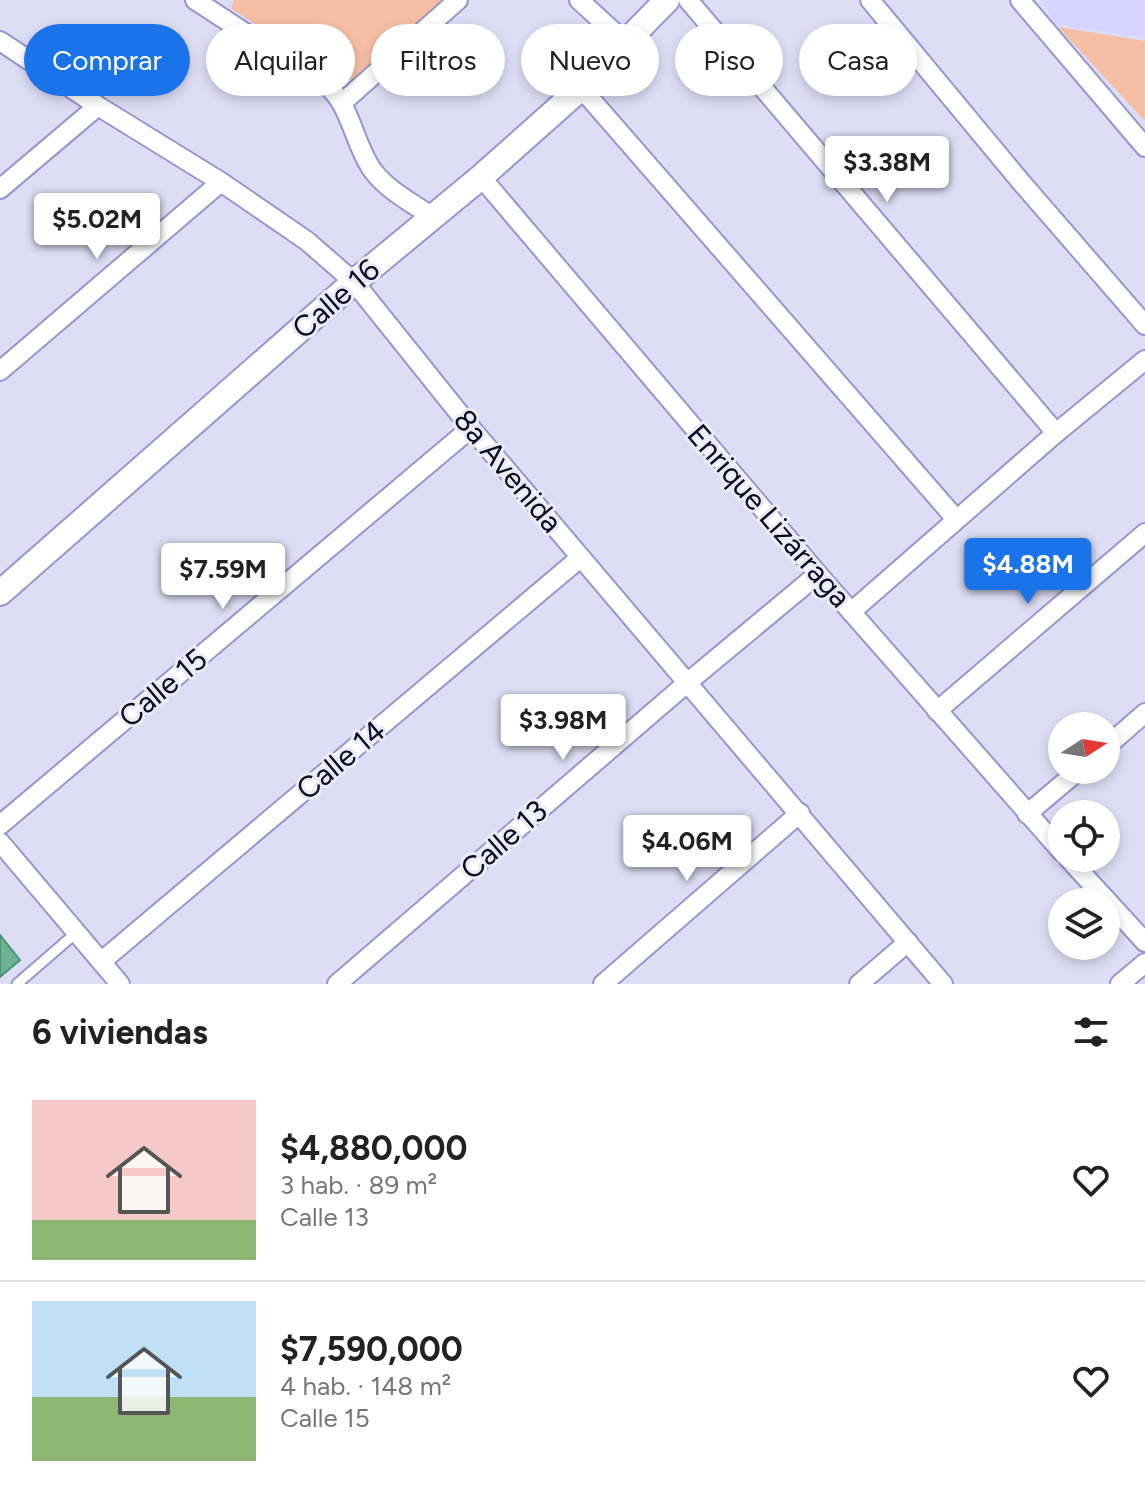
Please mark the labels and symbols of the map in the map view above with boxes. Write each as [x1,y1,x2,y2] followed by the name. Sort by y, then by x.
[822,136,952,204] pin: $3.38M
[32,193,162,261] pin: $5.02M
[285,251,387,346] street label: Calle 16
[446,402,571,540] street label: 8a Avenida
[680,417,859,615] street label: Enrique Lizárraga
[963,538,1093,606] pin: $4.88M
[158,543,288,611] pin: $7.59M
[111,640,214,735] street label: Calle 15
[498,694,628,762] pin: $3.98M
[289,712,393,808] street label: Calle 14
[1048,712,1120,784] north arrow
[453,792,555,887] street label: Calle 13
[622,815,752,883] pin: $4.06M

